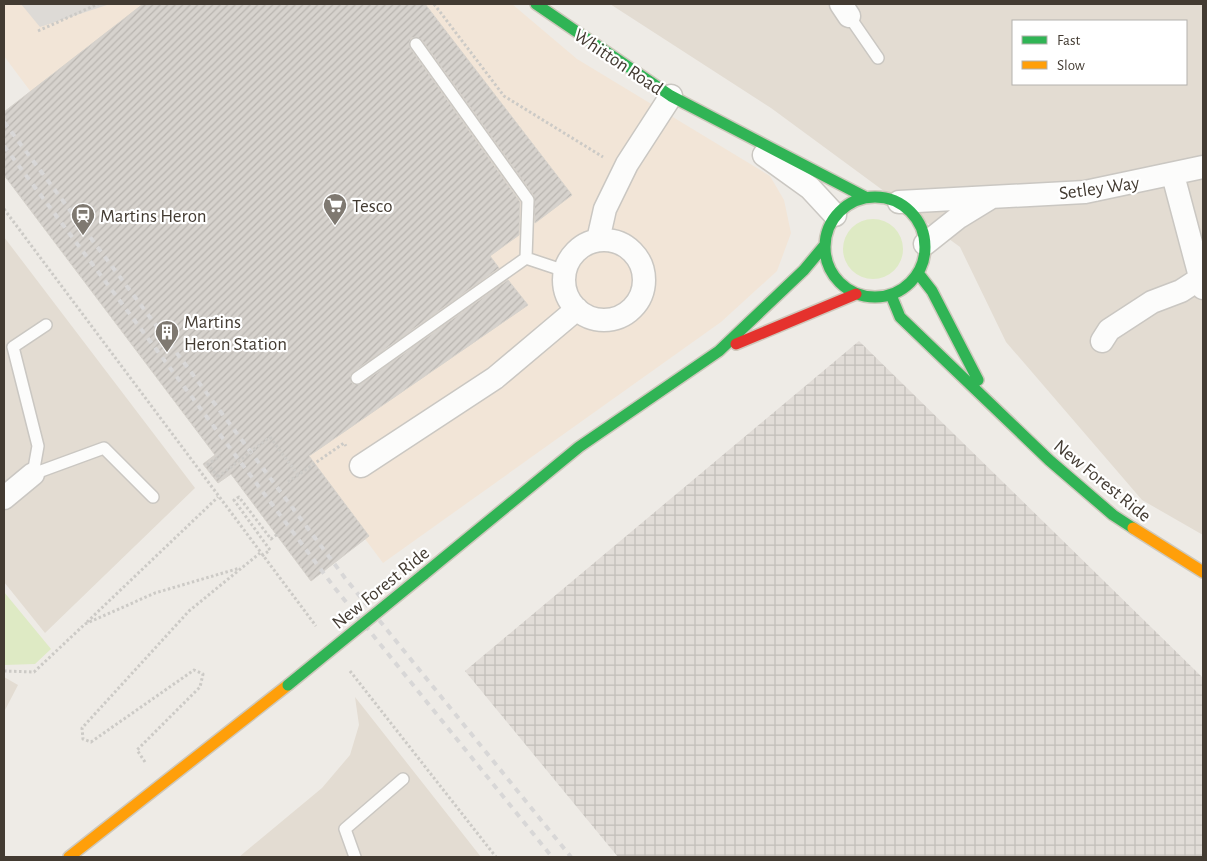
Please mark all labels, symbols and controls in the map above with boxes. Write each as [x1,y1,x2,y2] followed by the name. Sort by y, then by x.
[1012,20,1187,85] legend
[570,26,666,99] street label: Whitton Road
[1057,33,1081,48] text: Fast
[1057,58,1085,73] text: Slow
[1058,173,1140,204] street label: Setley Way
[322,192,348,226] supermarket icon: Tesco
[352,197,393,216] place label: Tesco
[70,202,96,236] station icon: Martins Heron
[100,207,207,226] place label: Martins Heron
[184,313,287,354] place label: Martins Heron Station
[154,319,180,353] building icon: Martins Heron Station
[1050,436,1154,526] street label: New Forest Ride
[329,543,433,633] street label: New Forest Ride

